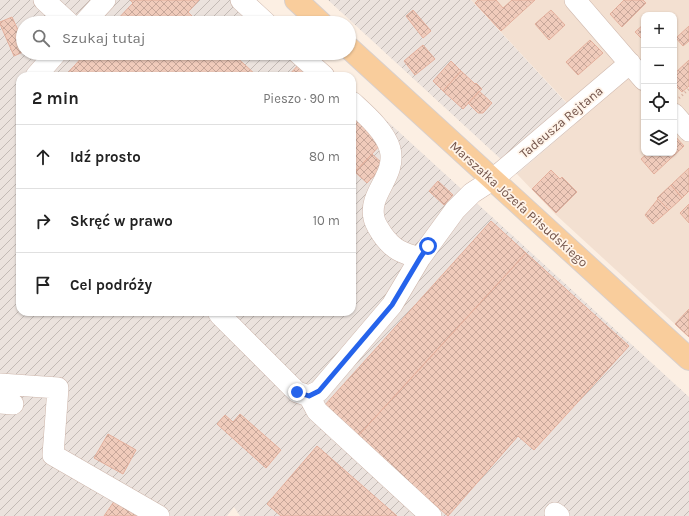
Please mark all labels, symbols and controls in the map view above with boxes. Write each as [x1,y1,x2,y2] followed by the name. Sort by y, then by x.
[641,12,677,156] map controls
[641,12,677,48] button: +
[16,16,356,60] search box
[30,27,52,49] icon: search
[62,29,146,47] text: Szukaj tutaj
[641,48,677,84] button: −
[516,83,606,161] street label: Tadeusza Rejtana
[641,84,677,120] button: locate
[32,88,79,108] text: 2 min
[263,91,340,106] text: Pieszo · 90 m
[641,120,677,156] button: layers
[447,138,591,270] street label: Marszałka Józefa Piłsudskiego
[32,146,54,168] icon: ahead
[70,148,141,166] text: Idź prosto
[309,149,340,164] text: 80 m
[32,210,54,232] icon: right
[70,212,173,230] text: Skręć w prawo
[313,213,340,228] text: 10 m
[419,237,437,255] route start
[32,274,54,296] icon: arrive
[70,276,152,294] text: Cel podróży
[288,383,306,401] route end

